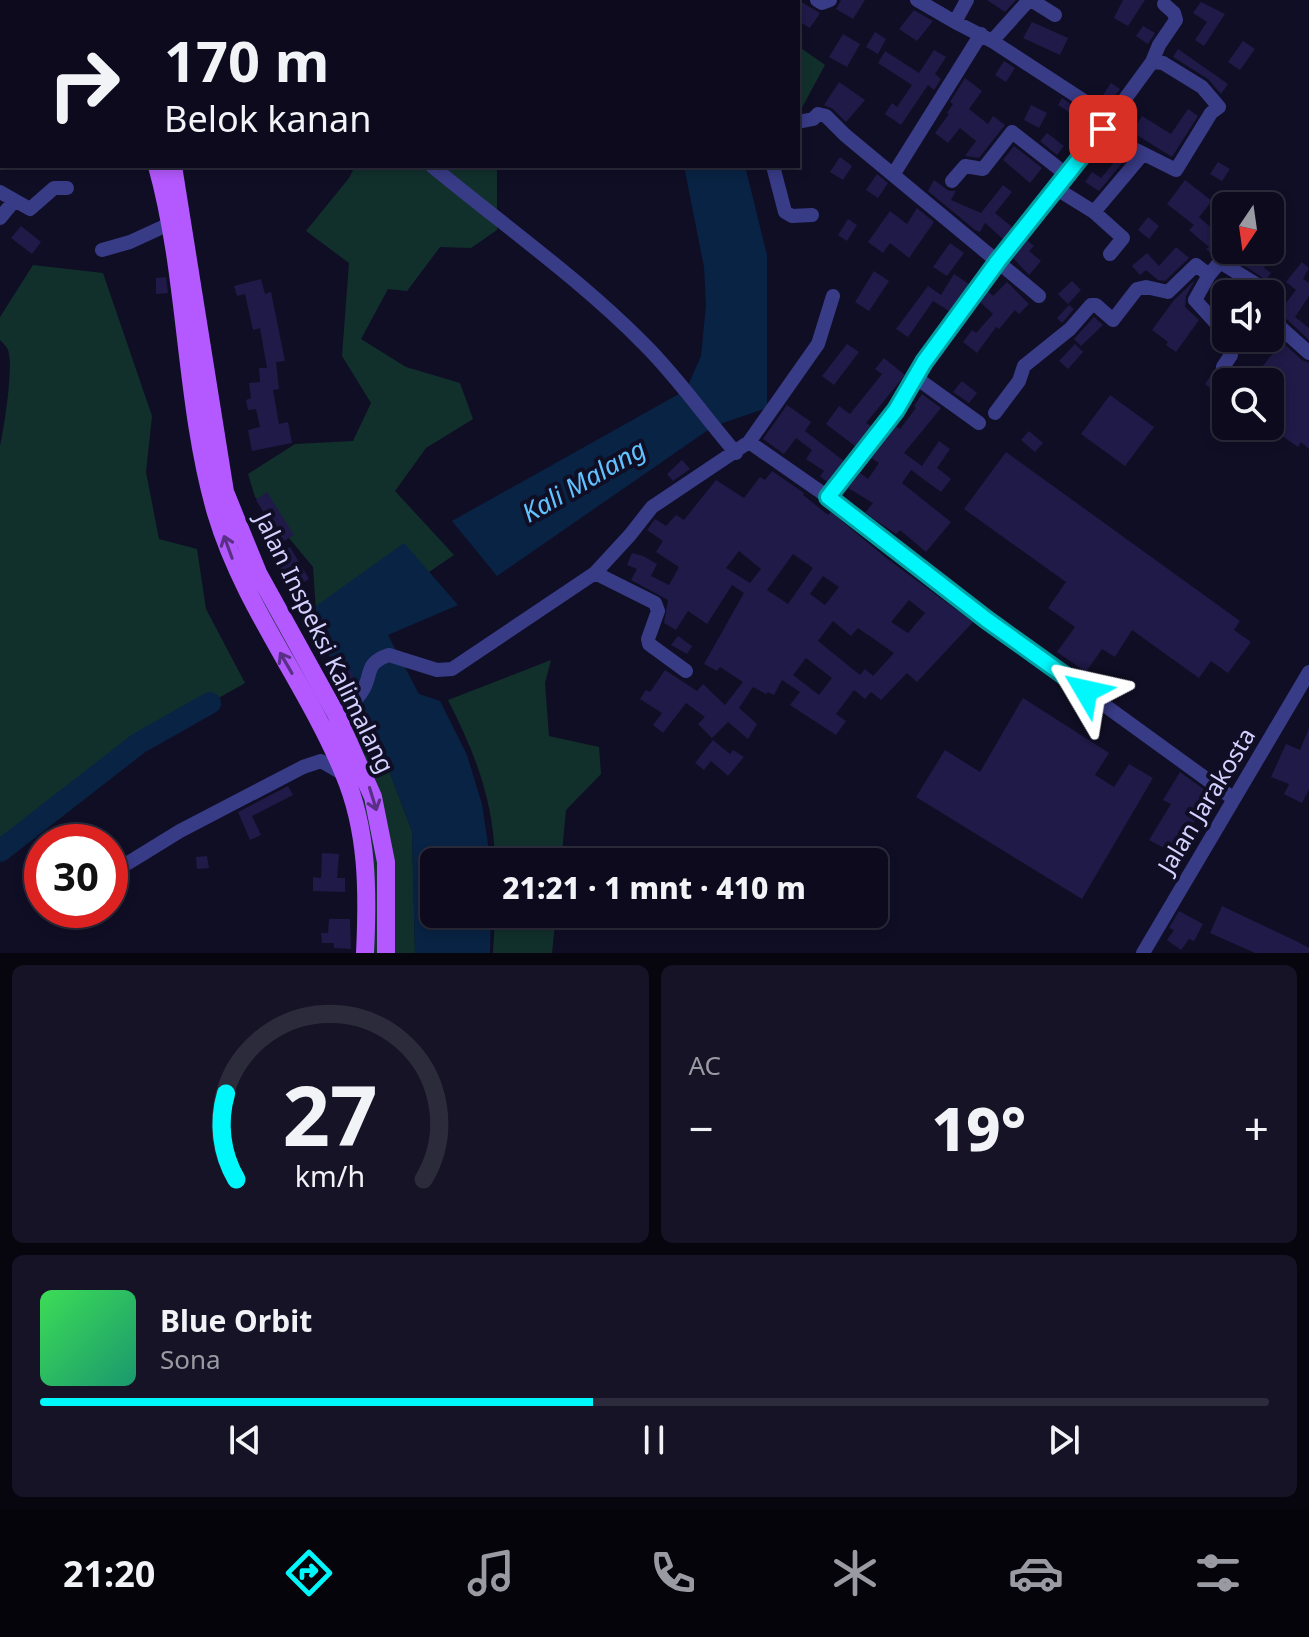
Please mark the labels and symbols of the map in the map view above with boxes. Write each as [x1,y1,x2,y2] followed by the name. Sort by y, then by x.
[1069,95,1137,163] pin
[1212,192,1284,264] north arrow
[515,430,652,530] water label: Kali Malang
[247,505,403,778] street label: Jalan Inspeksi Kalimalang
[220,535,234,560] one-way arrow
[1044,649,1128,733] position arrow
[278,652,294,675] one-way arrow
[1148,721,1262,881] street label: Jalan Jarakosta
[367,786,381,811] one-way arrow
[24,824,128,928] speed limit sign: 30

